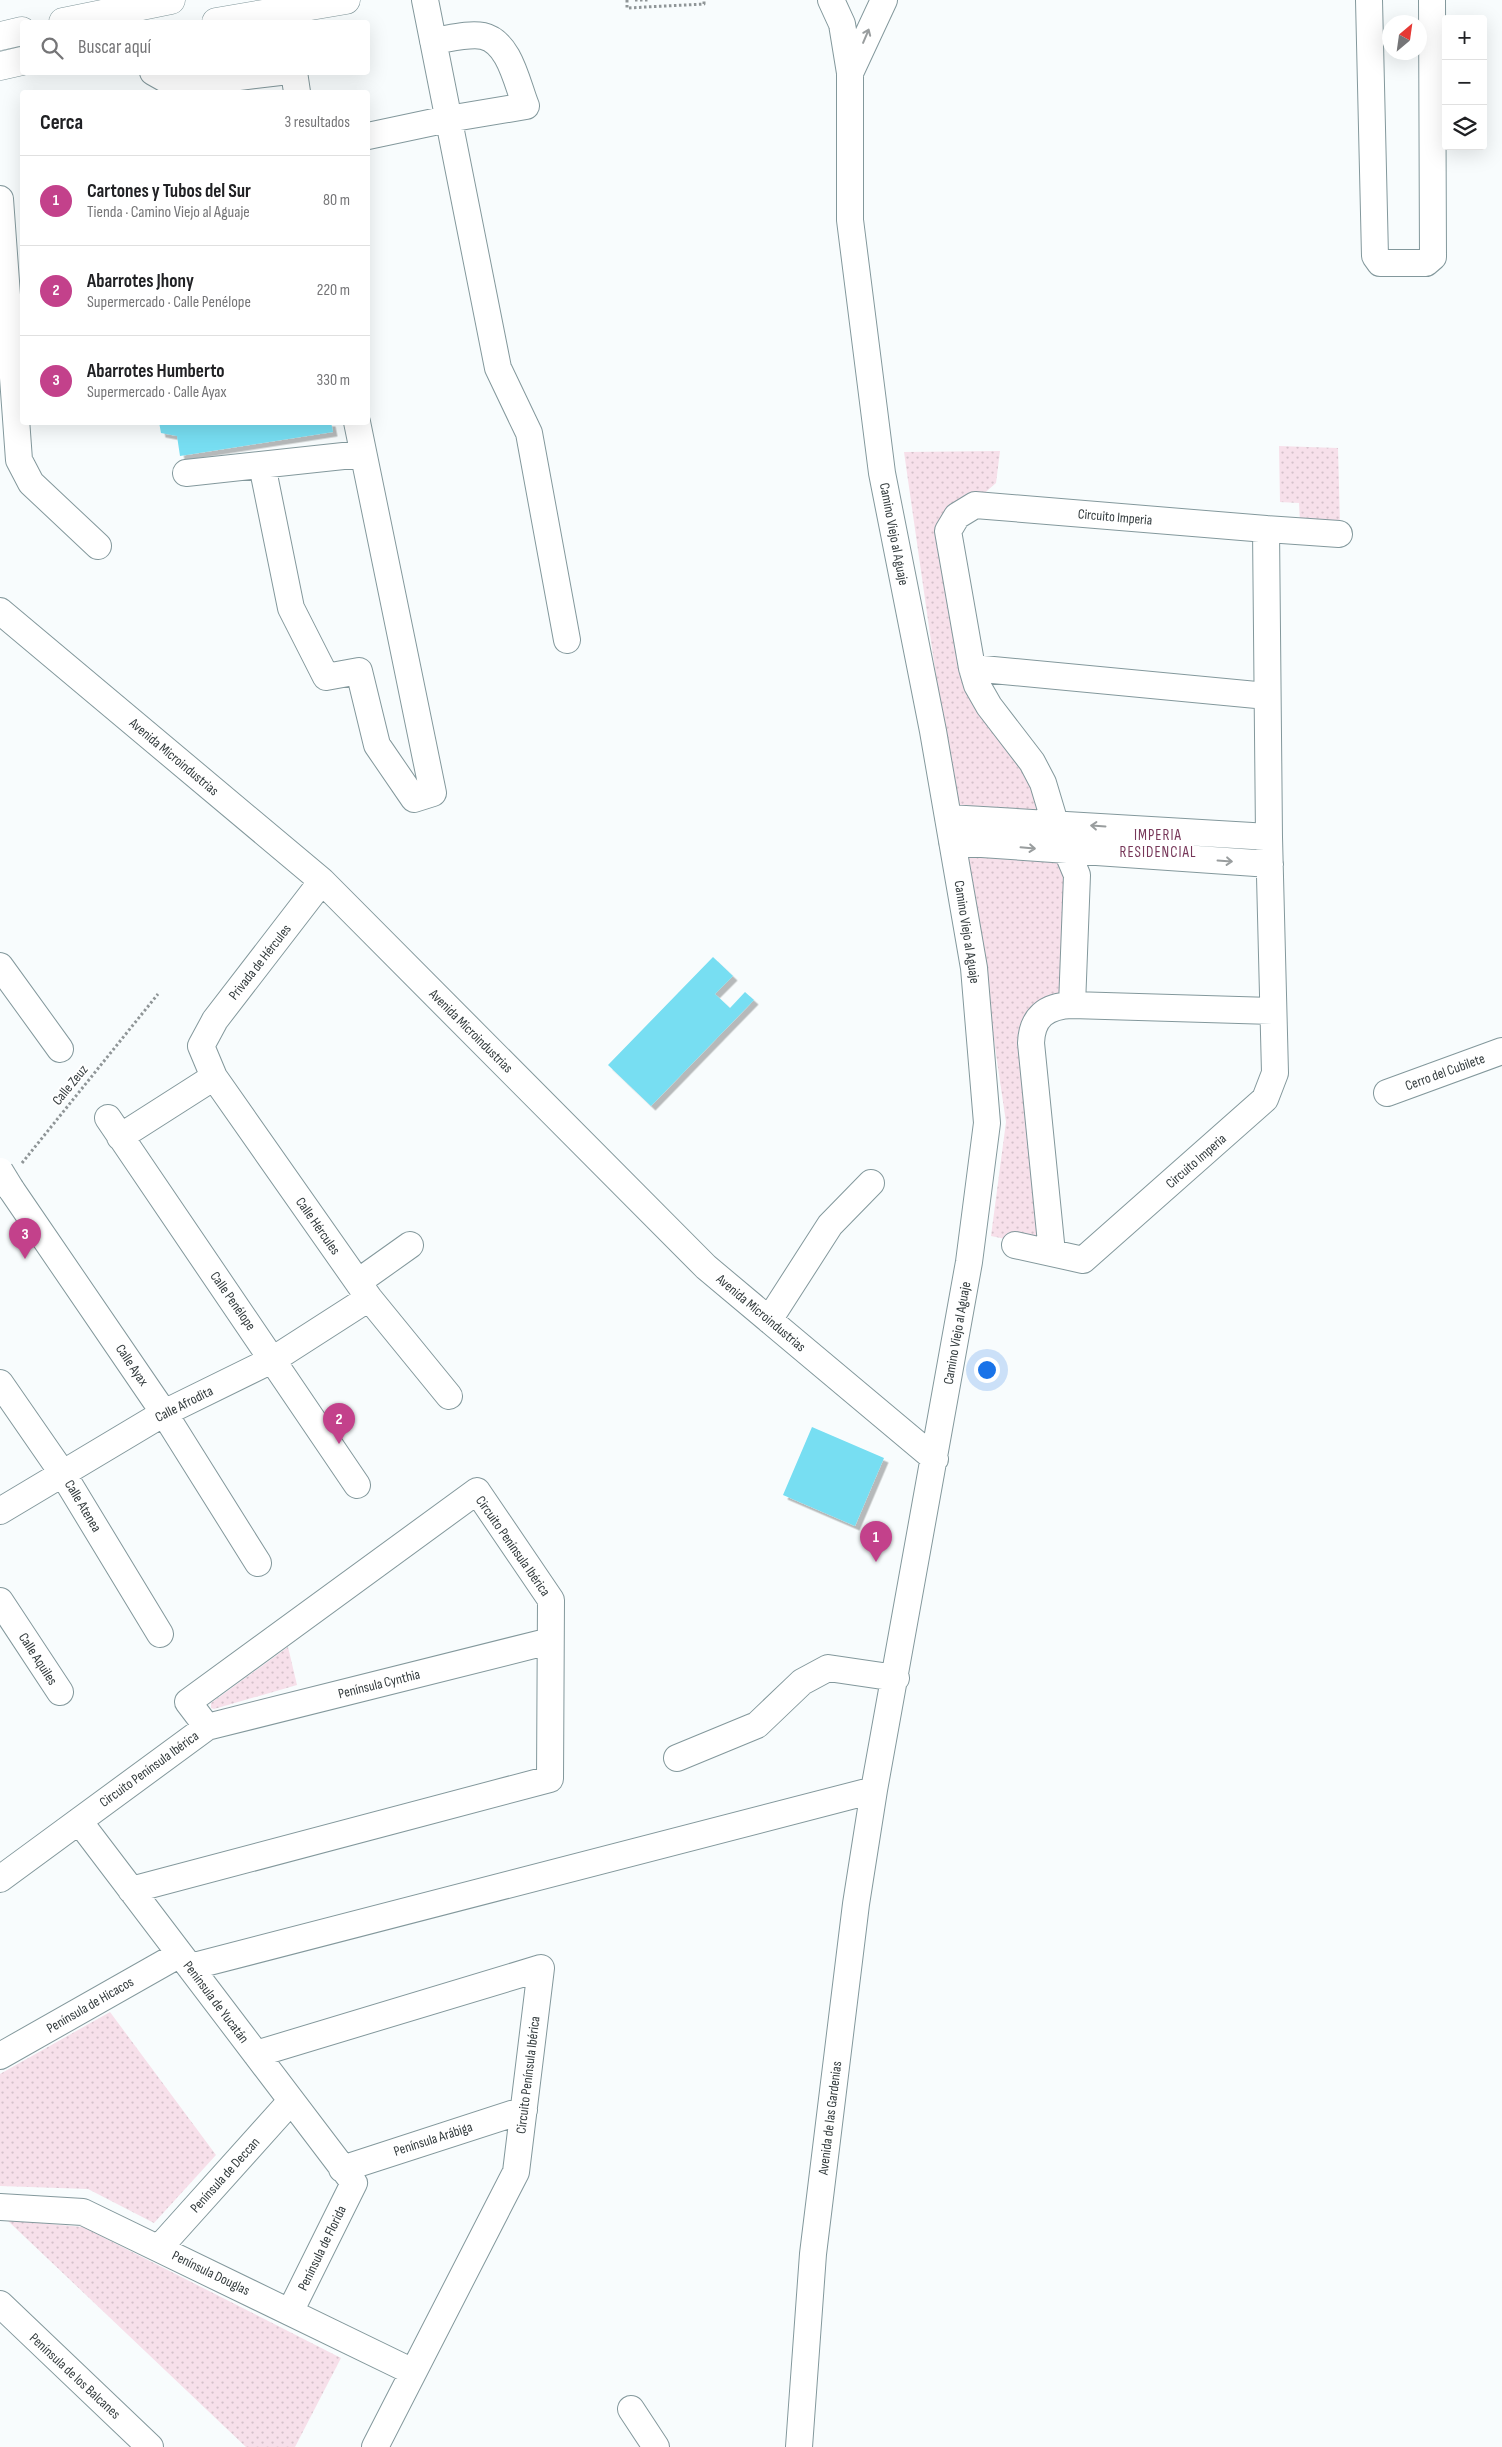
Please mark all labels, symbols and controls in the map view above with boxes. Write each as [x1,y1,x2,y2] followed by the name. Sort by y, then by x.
[1382,15,1427,60] north arrow
[1442,15,1487,150] map controls
[1442,15,1487,60] button: +
[20,20,370,75] search box
[862,29,871,44] one-way arrow
[38,34,66,62] icon: search
[78,36,151,59] text: Buscar aquí
[1442,60,1487,105] button: −
[1442,105,1487,150] button: layers
[40,110,83,135] text: Cerca
[285,113,350,132] text: 3 resultados
[87,180,251,203] text: Cartones y Tubos del Sur
[53,191,59,210] text: 1
[323,191,350,210] text: 80 m
[87,203,250,222] text: Tienda · Camino Viejo al Aguaje
[87,270,194,293] text: Abarrotes Jhony
[52,281,60,300] text: 2
[317,281,350,300] text: 220 m
[87,293,251,312] text: Supermercado · Calle Penélope
[87,360,225,383] text: Abarrotes Humberto
[52,371,60,390] text: 3
[317,371,350,390] text: 330 m
[87,383,227,402] text: Supermercado · Calle Ayax
[876,481,912,587] street label: Camino Viejo al Aguaje
[1077,505,1153,529] street label: Circuito Imperia
[125,714,222,799] street label: Avenida Microindustrias
[1091,821,1107,830] one-way arrow
[1119,826,1197,862] district label: IMPERIA RESIDENCIAL
[1020,843,1036,853] one-way arrow
[1217,856,1233,866] one-way arrow
[950,879,984,985] street label: Camino Viejo al Aguaje
[225,921,295,1003] street label: Privada de Hércules
[425,985,516,1076] street label: Avenida Microindustrias
[1403,1050,1487,1094] street label: Cerro del Cubilete
[49,1061,91,1109] street label: Calle Zeuz
[1162,1130,1230,1192] street label: Circuito Imperia
[292,1194,344,1258] street label: Calle Hércules
[9,1218,41,1259] pin: 3
[207,1268,259,1334] street label: Calle Penélope
[712,1270,809,1355] street label: Avenida Microindustrias
[940,1280,974,1386] street label: Camino Viejo al Aguaje
[112,1341,153,1390] street label: Calle Ayax
[974,1357,1000,1383] your location
[152,1382,216,1426] street label: Calle Afrodita
[323,1403,355,1444] pin: 2
[61,1477,105,1535] street label: Calle Atenea
[472,1493,554,1599] street label: Circuito Península Ibérica
[860,1521,892,1562] pin: 1
[15,1630,61,1688] street label: Calle Aquiles
[336,1666,422,1702] street label: Península Cynthia
[96,1727,202,1811] street label: Circuito Península Ibérica
[180,1958,252,2046] street label: Península de Yucatán
[43,1973,137,2037] street label: Península de Hicacos
[512,2015,544,2135] street label: Circuito Península Ibérica
[814,2060,845,2177] street label: Avenida de las Gardenias
[391,2118,475,2160] street label: Península Arábiga
[187,2134,263,2216] street label: Península de Deccan
[294,2203,350,2293] street label: Península de Florida
[169,2247,253,2299] street label: Península Douglas
[26,2329,124,2423] street label: Península de los Balcanes

